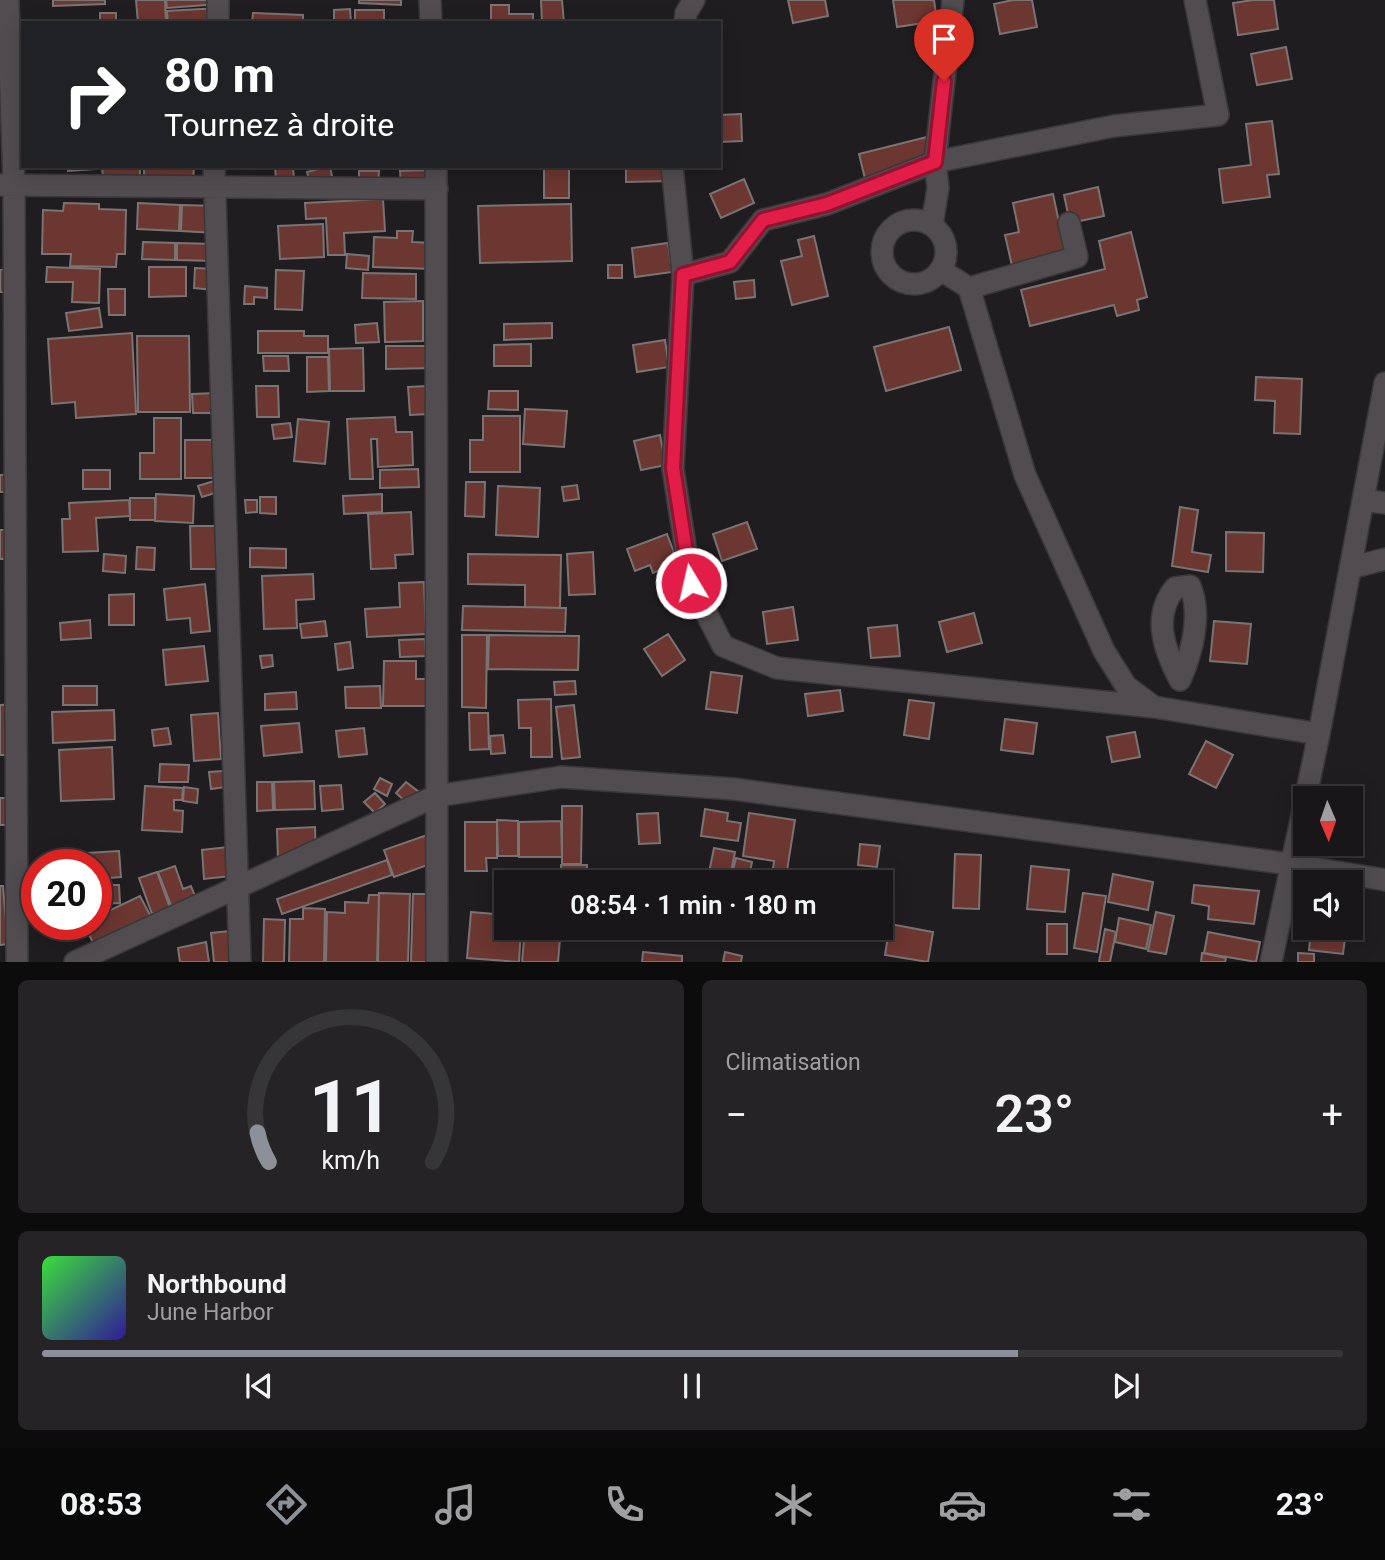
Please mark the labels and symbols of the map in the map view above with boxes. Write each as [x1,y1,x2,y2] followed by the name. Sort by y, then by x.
[914,9,974,81] pin
[654,546,728,620] position arrow
[1293,786,1363,856] north arrow
[21,849,112,940] speed limit sign: 20

